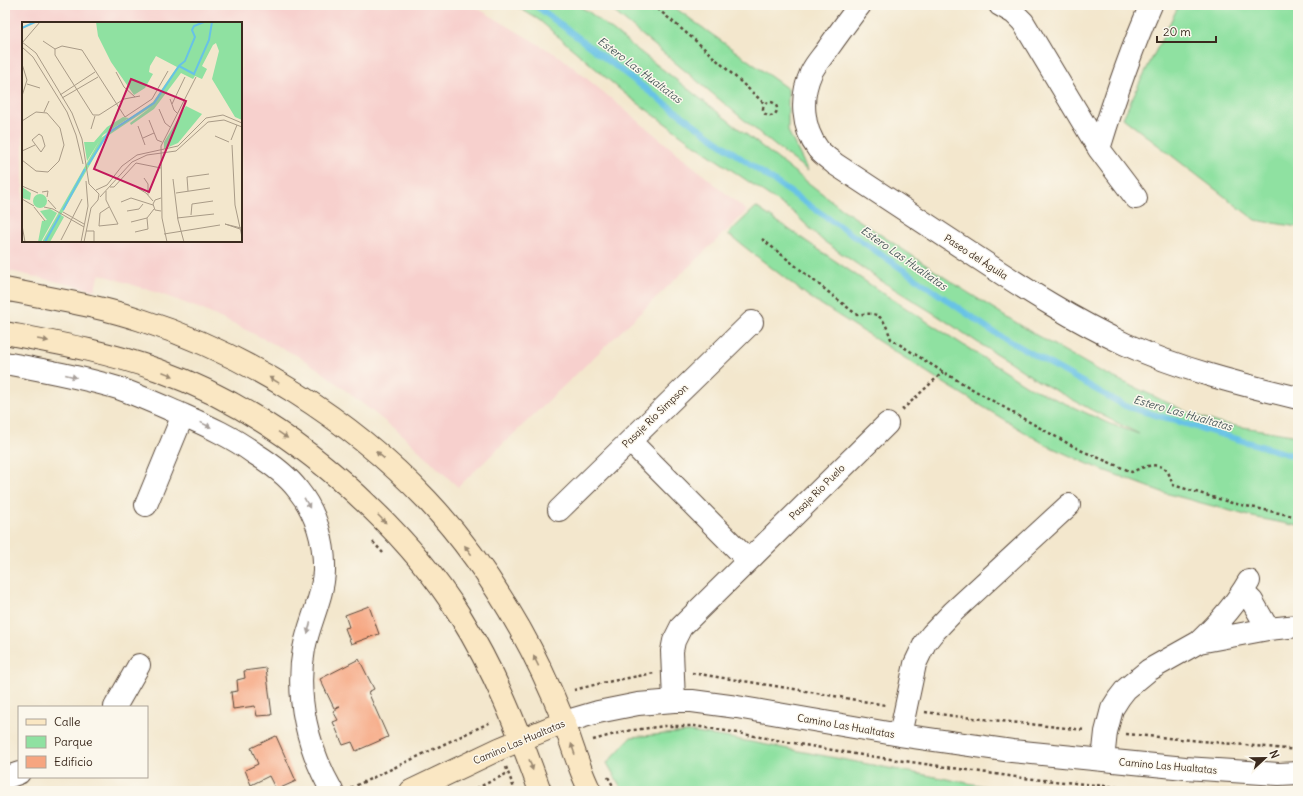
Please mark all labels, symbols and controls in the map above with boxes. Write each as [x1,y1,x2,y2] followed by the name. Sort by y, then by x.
[1157,18,1216,44] scale bar
[22,22,242,242] inset map
[1163,24,1191,39] text: 20 m
[595,34,686,107] water label: Estero Las Hualtatas
[858,223,951,294] water label: Estero Las Hualtatas
[942,232,1011,283] street label: Paseo del Águila
[37,337,49,343] one-way arrow
[163,372,175,378] one-way arrow
[65,373,77,379] one-way arrow
[269,376,279,384] one-way arrow
[619,381,691,451] street label: Pasaje Río Simpson
[1132,392,1235,434] water label: Estero Las Hualtatas
[200,422,212,428] one-way arrow
[278,431,288,439] one-way arrow
[374,451,385,460] one-way arrow
[786,461,848,523] street label: Pasaje Río Puelo
[304,498,310,509] one-way arrow
[377,514,387,524] one-way arrow
[464,545,473,556] one-way arrow
[306,622,312,635] one-way arrow
[533,655,539,666] one-way arrow
[18,706,148,778] legend
[796,711,896,741] street label: Camino Las Hualtatas
[54,714,81,729] text: Calle
[471,717,567,767] street label: Camino Las Hualtatas
[54,734,93,749] text: Parque
[1245,738,1285,778] north arrow
[570,742,576,754] one-way arrow
[1266,748,1282,760] text: N
[54,754,93,769] text: Edificio
[1118,755,1218,777] street label: Camino Las Hualtatas
[528,759,534,771] one-way arrow

